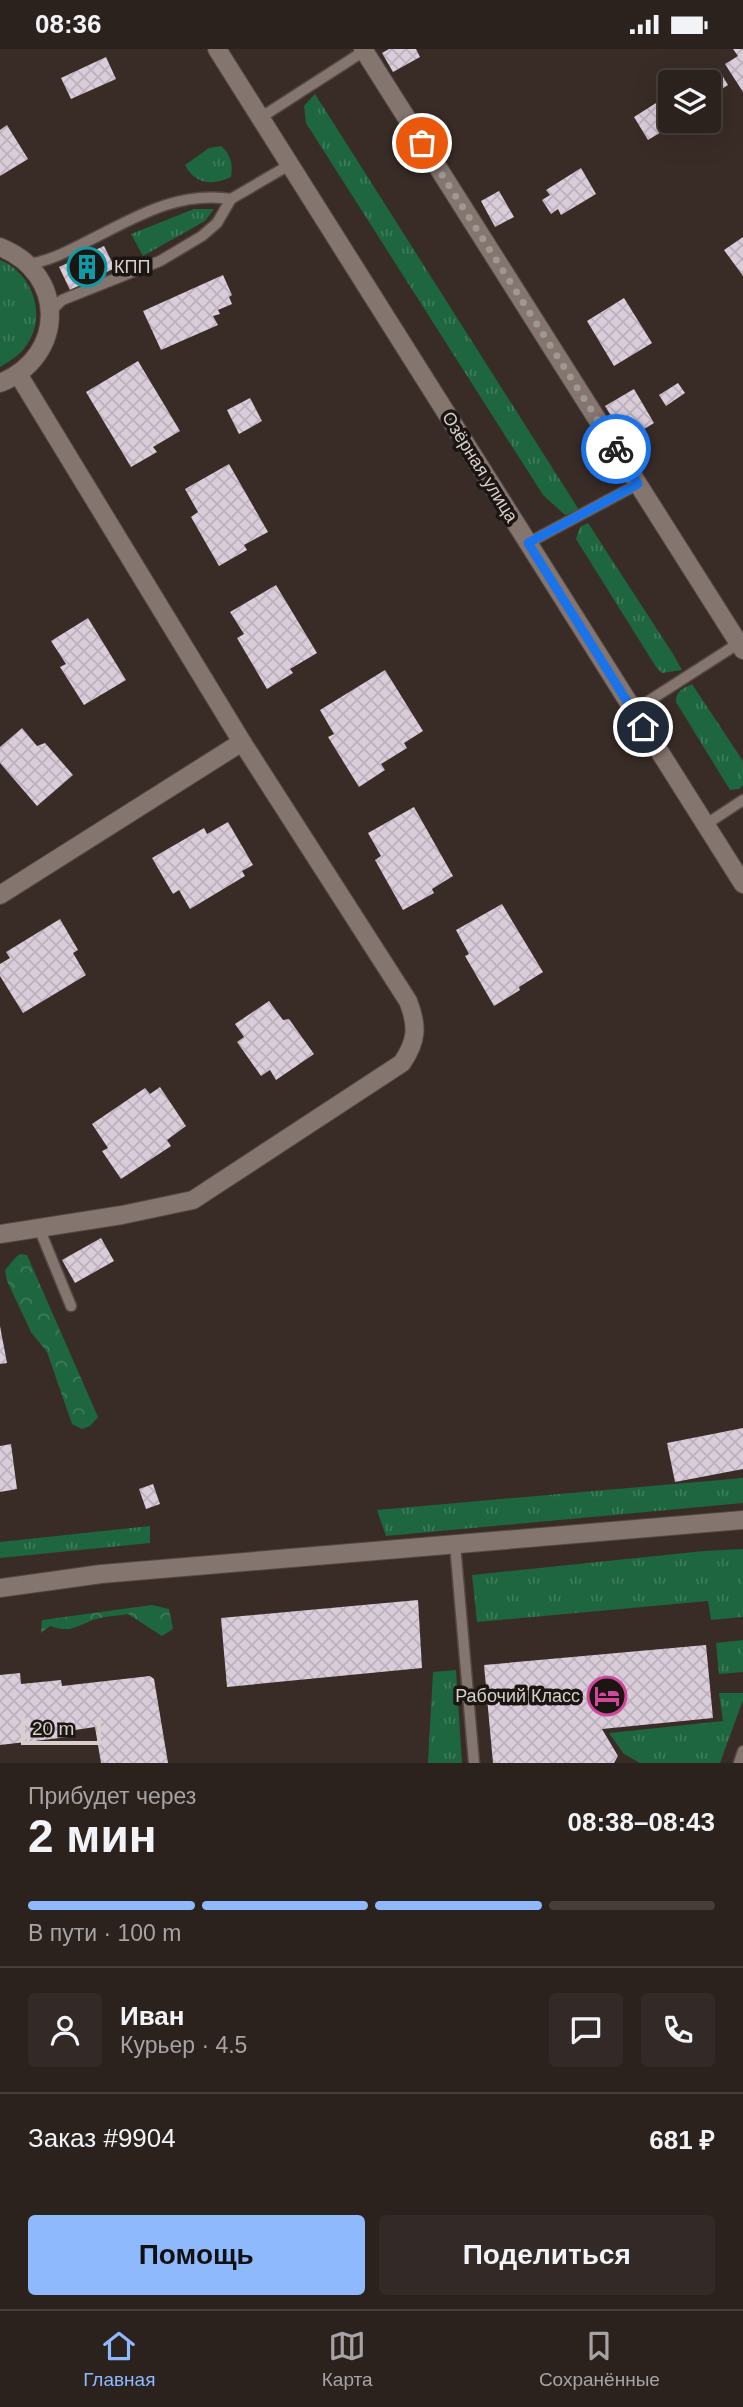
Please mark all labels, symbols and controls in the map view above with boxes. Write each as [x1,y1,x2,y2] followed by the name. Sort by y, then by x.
[35,9,102,39] text: 08:36
[658,70,721,133] map controls
[658,70,721,133] button: layers
[392,113,452,173] pin
[403,124,441,162] icon: bag
[66,246,108,288] building icon: КПП
[114,257,150,277] place label: КПП
[438,408,523,527] street label: Озёрная улица
[581,414,651,484] courier
[597,430,635,468] icon: bike
[613,697,673,757] pin
[624,708,662,746] icon: home
[586,1675,628,1717] hotel icon: Рабочий Класс
[455,1686,580,1706] place label: Рабочий Класс
[21,1714,102,1746] scale bar
[32,1718,74,1739] text: 20 m
[28,1783,196,1809] text: Прибудет через
[568,1807,715,1837] text: 08:38–08:43
[28,1810,156,1862] text: 2 мин
[28,1920,181,1946] text: В пути · 100 m
[28,1993,102,2067] button: person
[549,1993,623,2067] button: chat
[641,1993,715,2067] button: phone
[120,2001,185,2031] text: Иван
[120,2032,247,2058] text: Курьер · 4.5
[28,2123,176,2153] text: Заказ #9904
[649,2125,715,2155] text: 681 ₽
[28,2215,365,2295] button: Помощь
[379,2215,715,2295] button: Поделиться
[83,2327,155,2391] tab: Главная
[322,2327,373,2391] tab: Карта
[539,2327,660,2391] tab: Сохранённые

